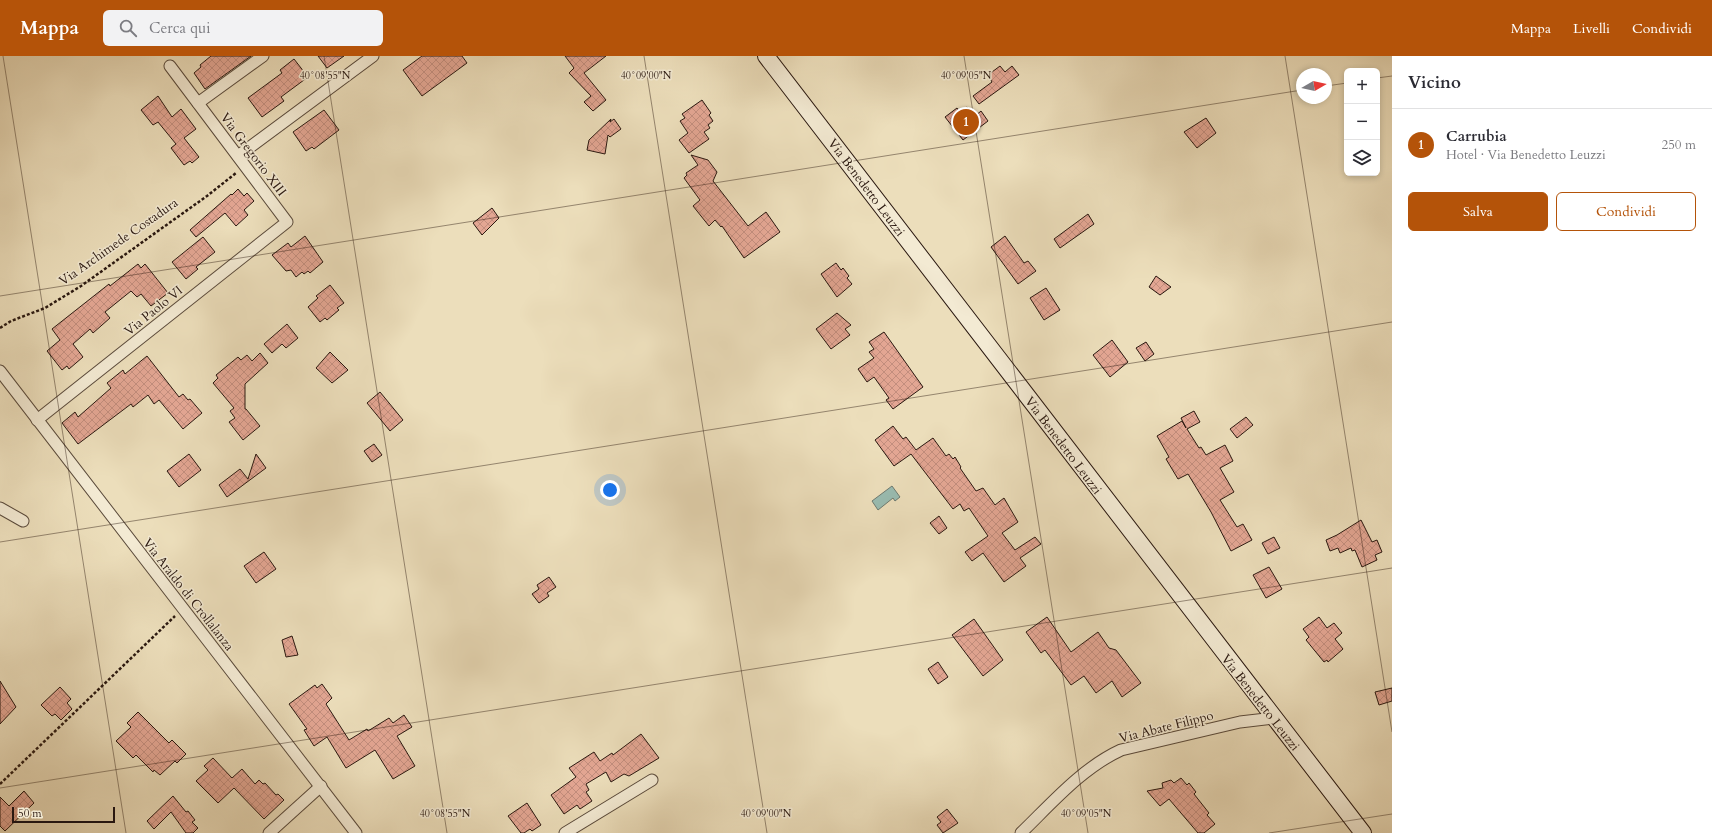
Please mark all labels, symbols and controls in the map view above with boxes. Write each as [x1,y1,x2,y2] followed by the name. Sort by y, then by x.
[103,10,383,46] search box
[20,15,79,41] text: Mappa
[117,17,139,39] icon: search
[149,18,211,38] text: Cerca qui
[1511,19,1551,38] text: Mappa
[1573,19,1610,38] text: Livelli
[1632,19,1692,38] text: Condividi
[1296,68,1332,104] north arrow
[1344,68,1380,176] map controls
[1344,68,1380,104] button: +
[300,69,351,83] text: 40°08'55"N
[621,69,672,83] text: 40°09'00"N
[941,69,992,83] text: 40°09'05"N
[1408,71,1461,94] text: Vicino
[1344,104,1380,140] button: −
[953,107,979,137] pin: 1
[216,109,290,200] street label: Via Gregorio XIII
[1446,126,1507,146] text: Carrubia
[823,135,909,240] street label: Via Benedetto Leuzzi
[1418,136,1424,154] text: 1
[1662,136,1696,154] text: 250 m
[1344,140,1380,176] button: layers
[1446,146,1606,164] text: Hotel · Via Benedetto Leuzzi
[1408,192,1548,231] button: Salva
[1556,192,1696,231] button: Condividi
[55,194,182,290] street label: Via Archimede Costadura
[121,282,187,340] street label: Via Paolo VI
[1020,393,1106,498] street label: Via Benedetto Leuzzi
[600,480,620,500] your location
[139,535,238,655] street label: Via Araldo di Crollalanza
[1217,651,1304,755] street label: Via Benedetto Leuzzi
[1117,707,1215,747] street label: Via Abate Filippo
[12,805,115,824] scale bar
[18,806,42,821] text: 50 m
[420,807,471,821] text: 40°08'55"N
[741,807,792,821] text: 40°09'00"N
[1061,807,1112,821] text: 40°09'05"N

